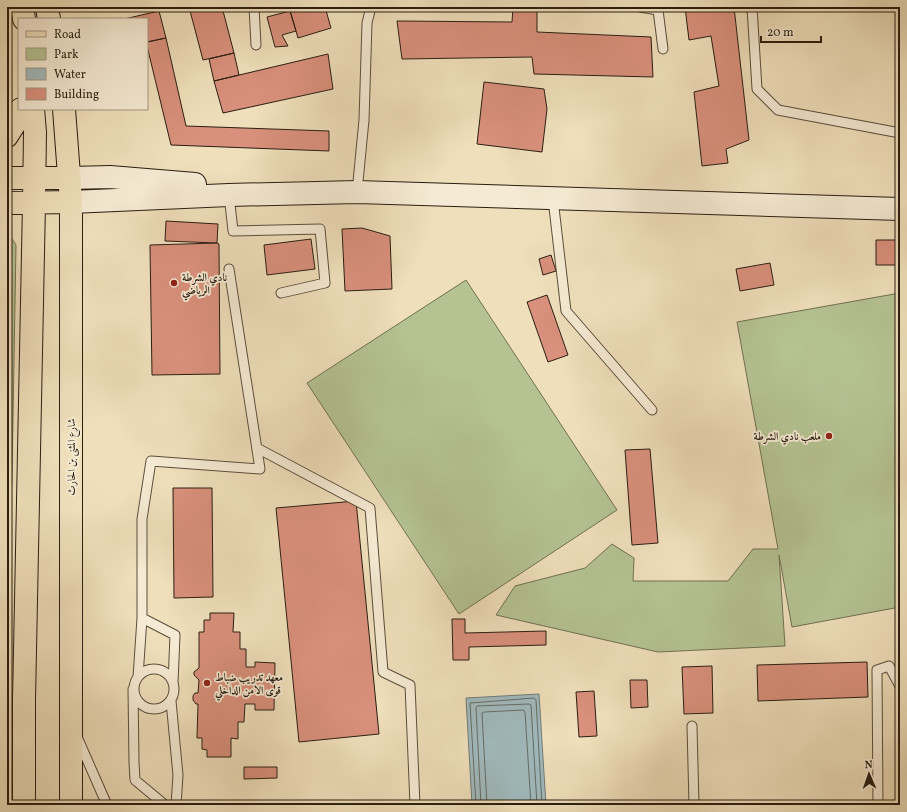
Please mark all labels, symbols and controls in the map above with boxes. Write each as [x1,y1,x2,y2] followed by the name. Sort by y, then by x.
[18,18,148,110] legend
[761,18,821,44] scale bar
[767,25,794,41] text: 20 m
[54,27,81,43] text: Road
[54,47,79,63] text: Park
[54,67,86,83] text: Water
[54,87,99,103] text: Building
[182,271,227,301] place label: نادي الشرطة الرياضي
[169,278,179,288] marker: نادي الشرطة الرياضي
[65,418,81,496] street label: شارع المثنى بن الحارث
[753,430,821,445] place label: ملعب نادي الشرطة
[824,431,834,441] marker: ملعب نادي الشرطة
[214,671,283,701] place label: معهد تدريب ضباط قوى الامن الداخلي
[202,678,212,688] marker: معهد تدريب ضباط قوى الامن الداخلي
[849,754,889,794] north arrow
[864,758,873,773] text: N

